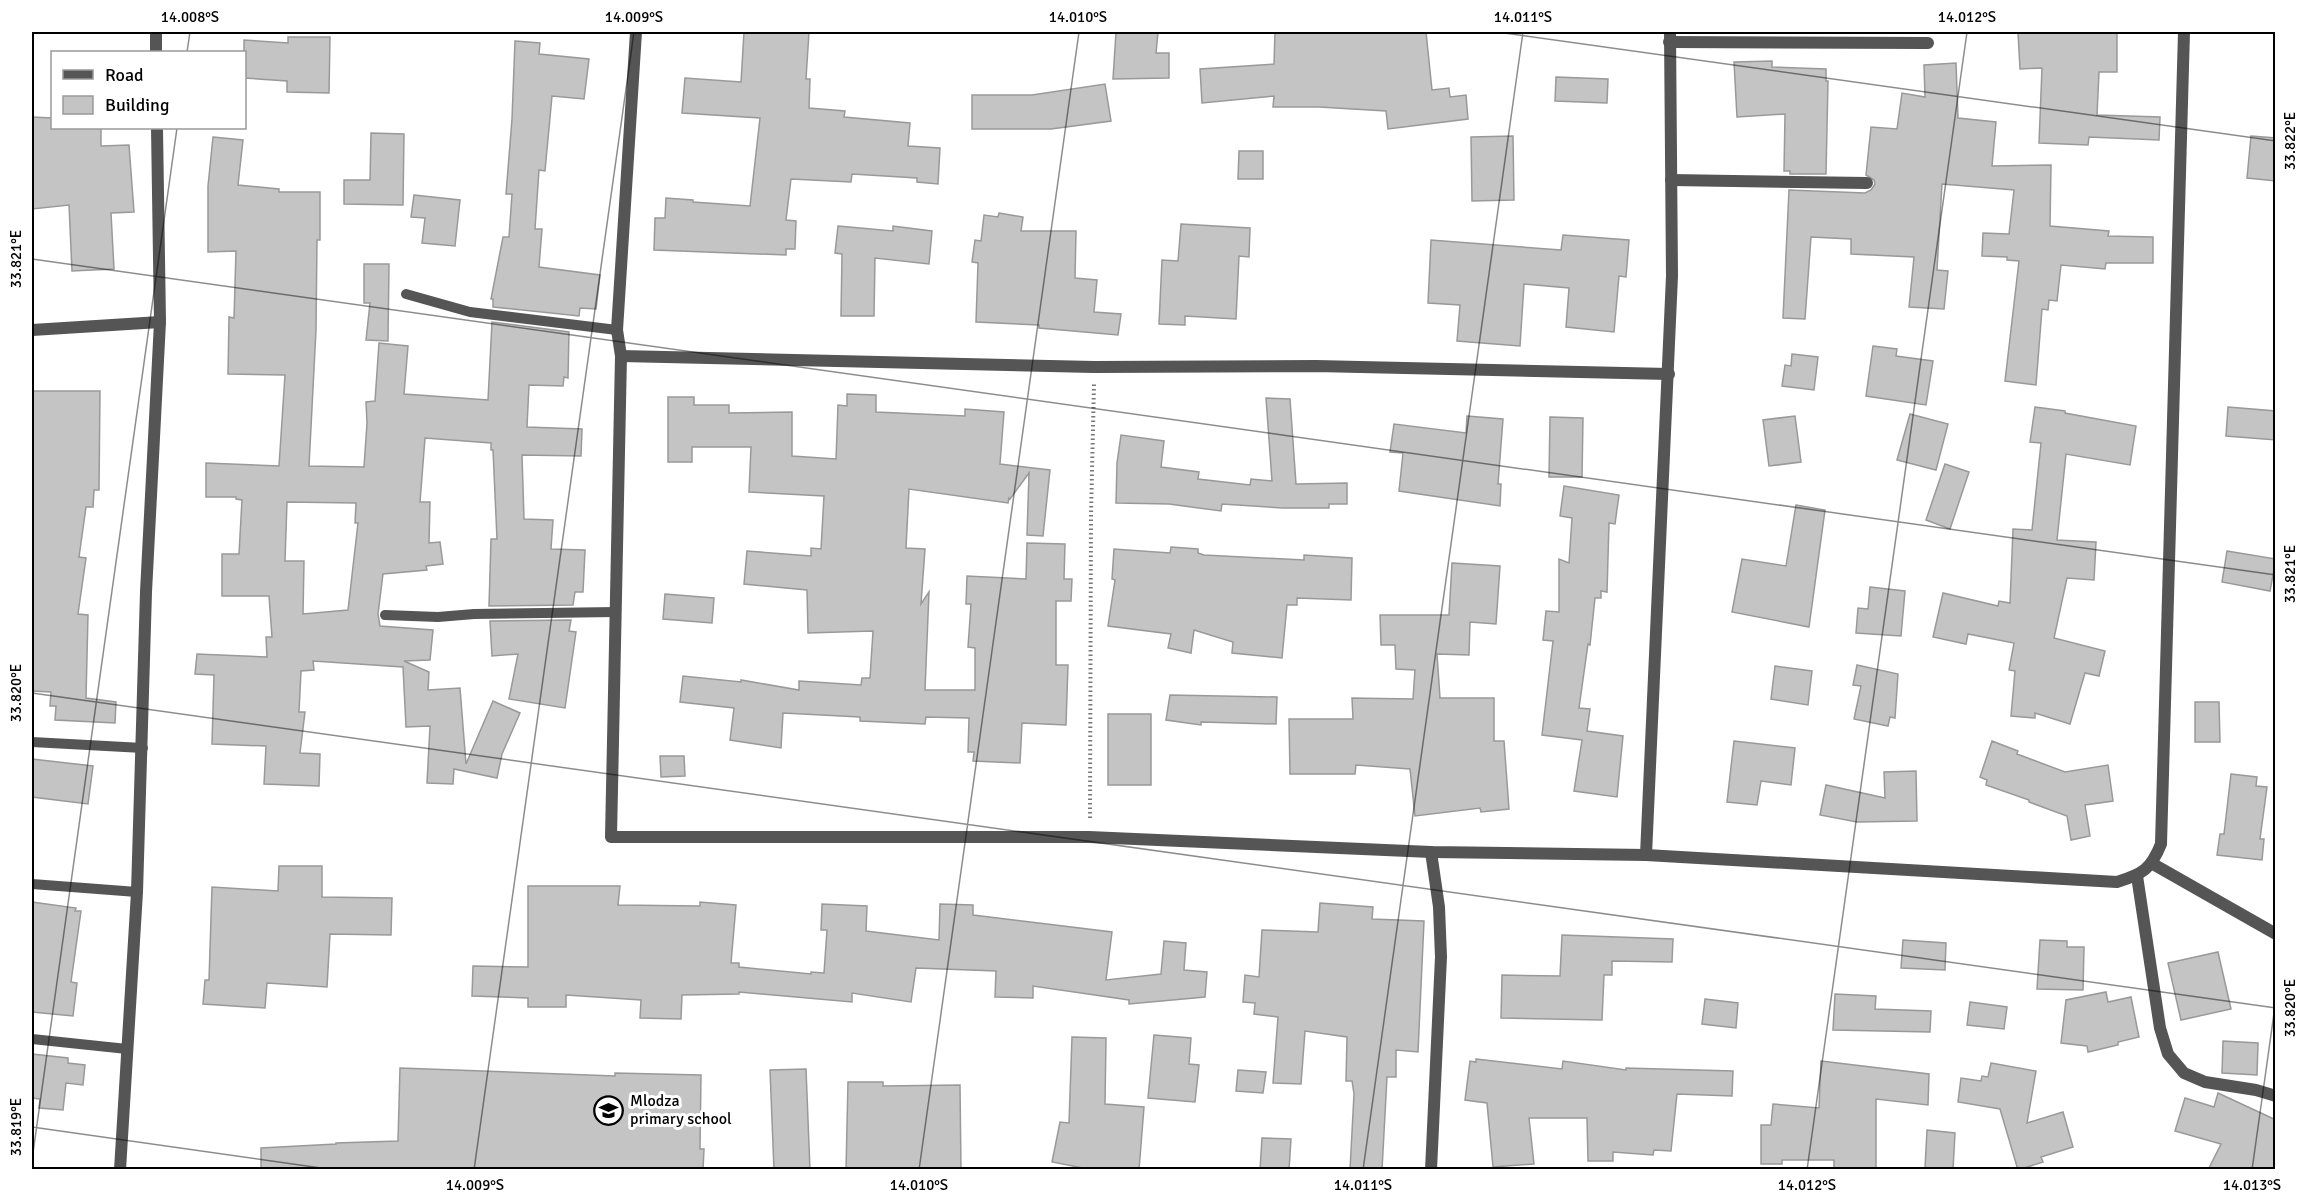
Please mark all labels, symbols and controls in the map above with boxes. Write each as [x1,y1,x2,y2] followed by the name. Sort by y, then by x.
[161,8,219,26] text: 14.008°S
[605,8,663,26] text: 14.009°S
[1049,8,1107,26] text: 14.010°S
[1494,8,1552,26] text: 14.011°S
[1938,8,1996,26] text: 14.012°S
[51,51,246,129] legend
[105,64,144,86] text: Road
[105,94,169,116] text: Building
[2281,112,2299,170] text: 33.822°E
[7,230,25,288] text: 33.821°E
[2281,545,2299,603] text: 33.821°E
[7,664,25,722] text: 33.820°E
[2281,979,2299,1037] text: 33.820°E
[630,1091,732,1129] place label: Mlodza primary school
[593,1094,625,1126] school or university icon: Mlodza primary school
[7,1098,25,1156] text: 33.819°E
[446,1176,504,1194] text: 14.009°S
[890,1176,948,1194] text: 14.010°S
[1334,1176,1392,1194] text: 14.011°S
[1778,1176,1836,1194] text: 14.012°S
[2223,1176,2281,1194] text: 14.013°S

